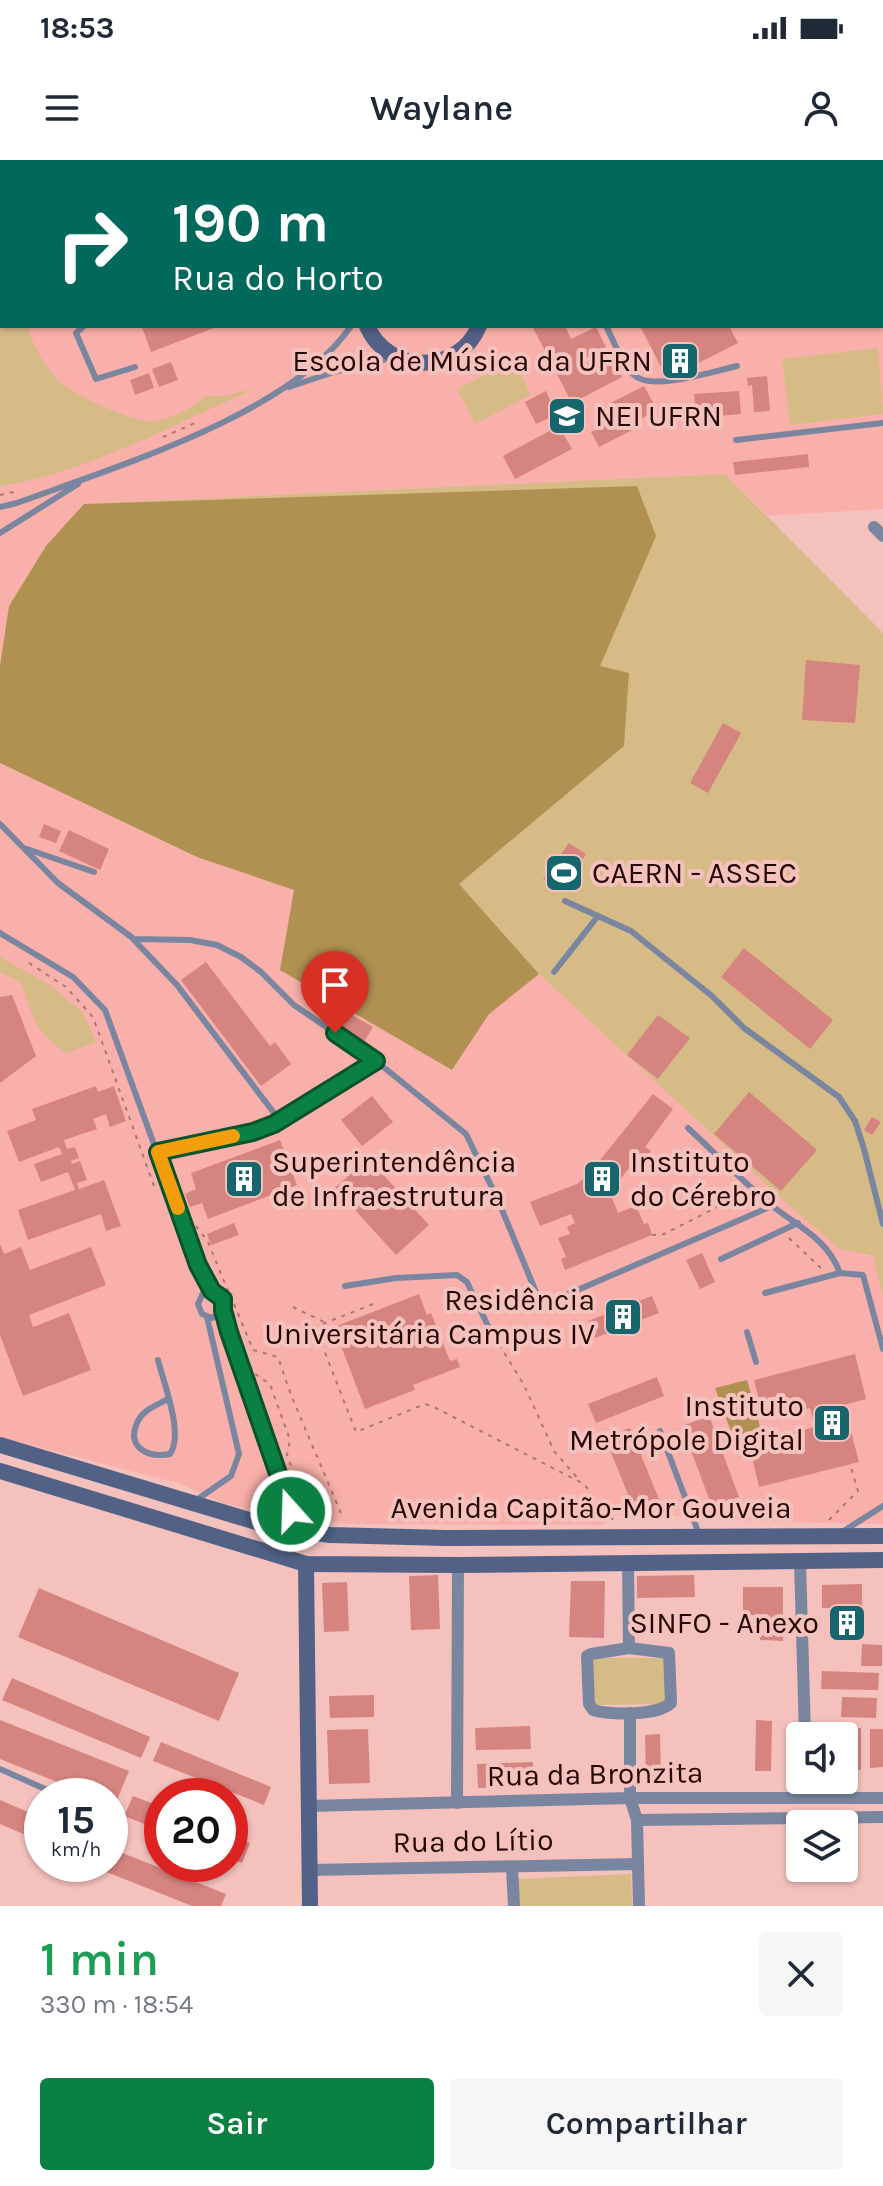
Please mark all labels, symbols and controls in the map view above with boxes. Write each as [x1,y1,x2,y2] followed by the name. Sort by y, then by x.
[40,10,114,46] text: 18:53
[40,86,84,130] icon: menu
[799,86,843,130] icon: person
[370,87,513,129] text: Waylane
[172,190,329,255] text: 190 m
[40,192,144,296] icon: right
[172,257,384,299] text: Rua do Horto
[659,340,701,382] building icon: Escola de Música da UFRN
[292,343,652,379] place label: Escola de Música da UFRN
[546,395,588,437] school or university icon: NEI UFRN
[595,398,722,434] place label: NEI UFRN
[543,852,585,894] sports icon: CAERN - ASSEC
[592,855,797,891] place label: CAERN - ASSEC
[301,951,369,1033] pin
[313,963,357,1007] icon: arrive
[272,1144,516,1214] place label: Superintendência de Infraestrutura
[630,1144,776,1214] place label: Instituto do Cérebro
[223,1158,265,1200] building icon: Superintendência de Infraestrutura
[581,1158,623,1200] building icon: Instituto do Cérebro
[264,1282,595,1352] place label: Residência Universitária Campus IV
[602,1296,644,1338] building icon: Residência Universitária Campus IV
[569,1388,804,1458] place label: Instituto Metrópole Digital
[811,1402,853,1444] building icon: Instituto Metrópole Digital
[249,1469,333,1553] position arrow
[390,1490,792,1526] street label: Avenida Capitão-Mor Gouveia
[826,1602,868,1644] building icon: SINFO - Anexo
[630,1605,819,1641] place label: SINFO - Anexo
[786,1722,858,1882] map controls
[786,1722,858,1794] button: sound
[486,1754,704,1794] street label: Rua da Bronzita
[144,1778,248,1882] speed limit sign: 20
[57,1796,95,1843] text: 15
[786,1810,858,1882] button: layers
[392,1822,554,1860] street label: Rua do Lítio
[51,1838,101,1861] text: km/h
[40,1931,159,1987] text: 1 min
[759,1932,843,2016] button: close
[40,1989,193,2020] text: 330 m · 18:54
[40,2078,434,2170] button: Sair
[450,2078,843,2170] button: Compartilhar

